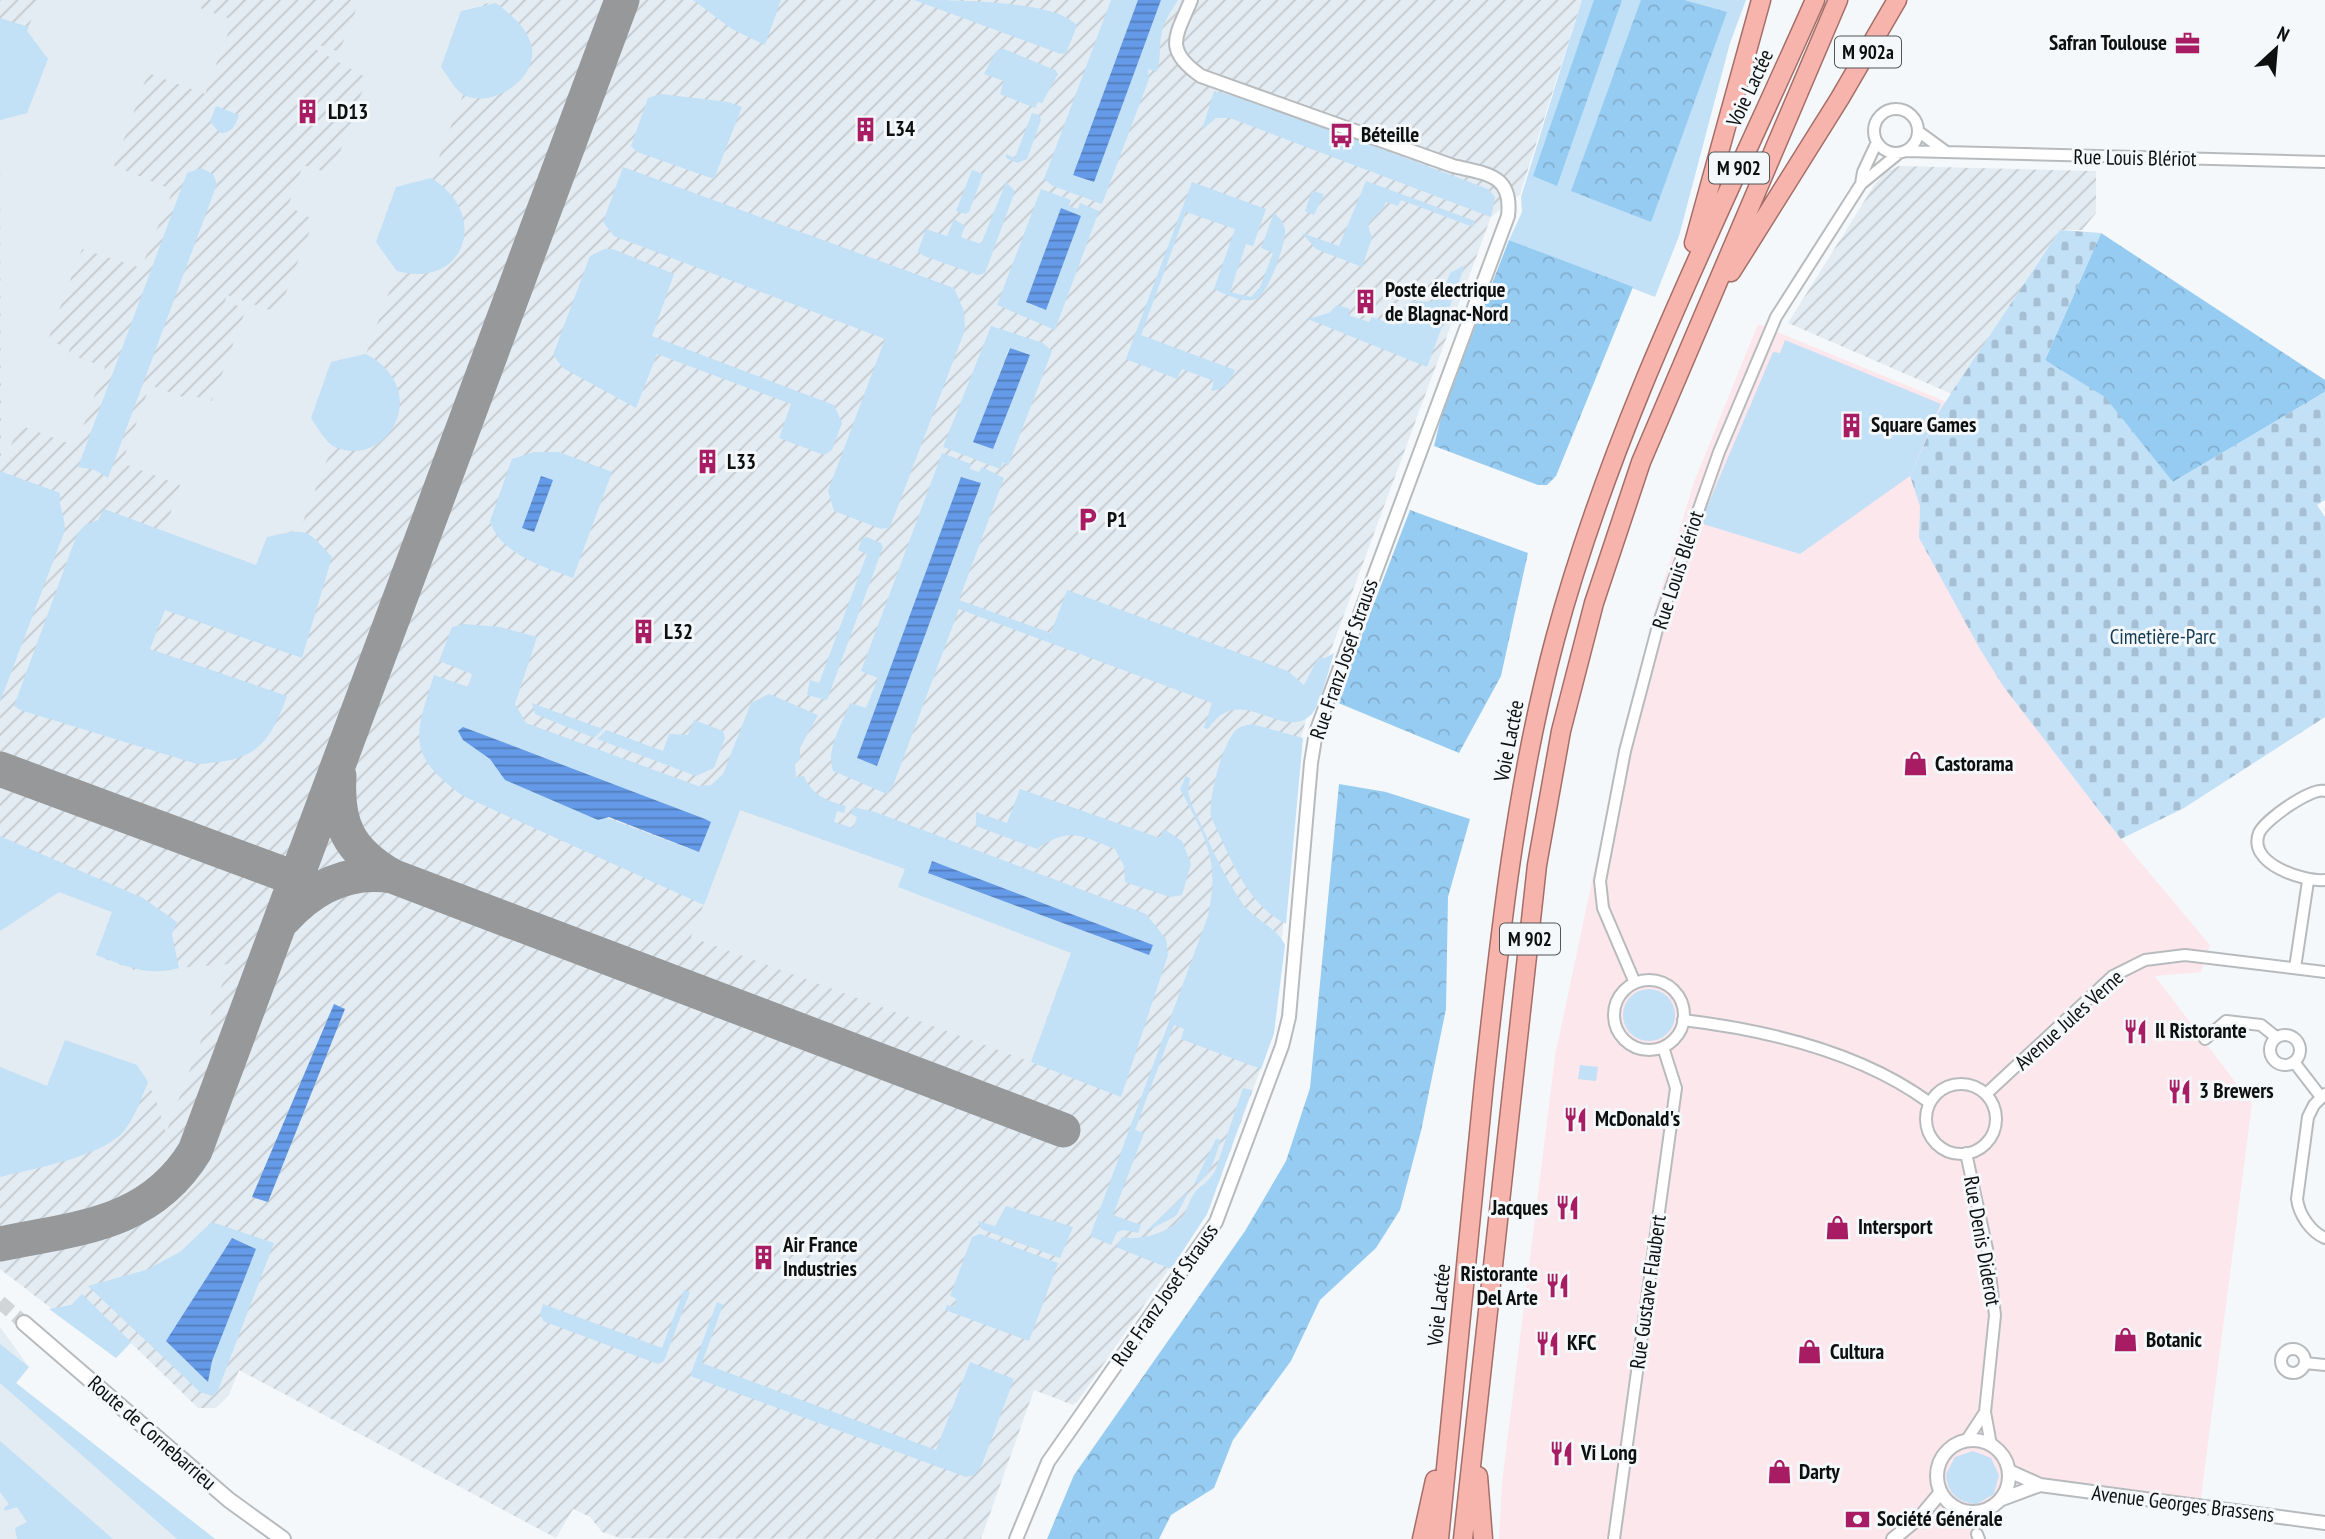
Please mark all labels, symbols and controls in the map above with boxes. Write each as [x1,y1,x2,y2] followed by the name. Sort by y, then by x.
[2241,14,2311,84] north arrow
[2274,21,2293,47] text: N
[2049,29,2167,56] place label: Safran Toulouse
[2173,29,2201,57] office icon: Safran Toulouse
[1835,36,1901,68] road number: M 902a
[1719,45,1779,132] street label: Voie Lactée
[294,98,322,126] building icon: LD13
[328,98,368,125] place label: LD13
[852,115,880,143] building icon: L34
[886,115,915,142] place label: L34
[1327,121,1355,149] bus stop icon: Béteille
[1361,121,1419,148] place label: Béteille
[2073,143,2197,172] street label: Rue Louis Blériot
[1709,152,1769,184] road number: M 902
[1385,276,1508,327] place label: Poste électrique de Blagnac-Nord
[1351,288,1379,316] building icon: Poste électrique de Blagnac-Nord
[1837,411,1865,439] building icon: Square Games
[1871,411,1976,438] place label: Square Games
[693,448,721,476] building icon: L33
[727,448,756,475] place label: L33
[1073,506,1101,534] parking icon: P1
[1107,506,1127,533] place label: P1
[1646,507,1709,633] street label: Rue Louis Blériot
[1303,575,1384,743] street label: Rue Franz Josef Strauss
[630,618,658,646] building icon: L32
[664,618,693,645] place label: L32
[2110,623,2217,650] park label: Cimetière-Parc
[1487,698,1530,785] street label: Voie Lactée
[1901,750,1929,778] shop icon: Castorama
[1935,750,2014,777] place label: Castorama
[1500,923,1560,954] road number: M 902
[2009,964,2129,1076] street label: Avenue Jules Verne
[2121,1017,2149,1045] restaurant icon: Il Ristorante
[2155,1017,2247,1044] place label: Il Ristorante
[2165,1077,2193,1105] restaurant icon: 3 Brewers
[2199,1077,2274,1104] place label: 3 Brewers
[1561,1105,1589,1133] restaurant icon: McDonald's
[1595,1105,1680,1132] place label: McDonald's
[1958,1174,2007,1308] street label: Rue Denis Diderot
[1490,1194,1548,1221] place label: Jacques
[1554,1194,1582,1222] restaurant icon: Jacques
[1623,1213,1672,1371] street label: Rue Gustave Flaubert
[1824,1213,1852,1241] shop icon: Intersport
[1858,1213,1933,1240] place label: Intersport
[1105,1218,1224,1371] street label: Rue Franz Josef Strauss
[782,1231,858,1282] place label: Air France Industries
[749,1243,777,1271] building icon: Air France Industries
[1461,1260,1538,1311] place label: Ristorante Del Arte
[1421,1262,1456,1348] street label: Voie Lactée
[1544,1272,1572,1300] restaurant icon: Ristorante Del Arte
[2112,1326,2140,1354] shop icon: Botanic
[2146,1326,2203,1353] place label: Botanic
[1533,1329,1561,1357] restaurant icon: KFC
[1567,1329,1597,1356] place label: KFC
[1796,1338,1824,1366] shop icon: Cultura
[1830,1338,1885,1365] place label: Cultura
[83,1369,222,1496] street label: Route de Cornebarrieu
[1547,1439,1575,1467] restaurant icon: Vi Long
[1580,1439,1637,1466] place label: Vi Long
[1765,1458,1793,1486] shop icon: Darty
[1799,1458,1840,1485] place label: Darty
[2090,1479,2276,1528] street label: Avenue Georges Brassens
[1843,1505,1871,1533] bank icon: Société Générale
[1877,1505,2003,1532] place label: Société Générale

